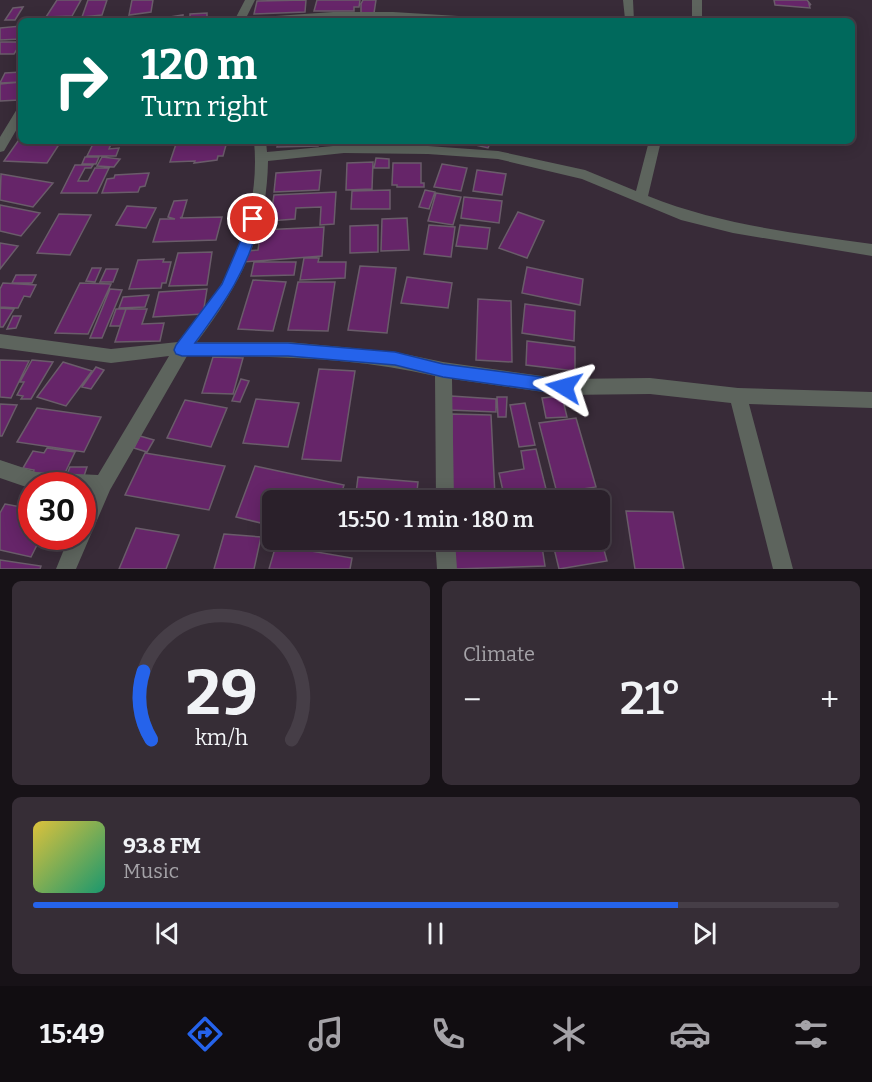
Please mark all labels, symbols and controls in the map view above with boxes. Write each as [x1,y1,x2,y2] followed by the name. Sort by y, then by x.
[141,40,257,90] text: 120 m
[42,42,120,120] icon: right
[141,91,268,123] text: Turn right
[227,193,278,244] pin
[236,202,269,235] icon: arrive
[532,355,596,419] position arrow
[18,472,96,550] speed limit sign: 30
[338,506,534,533] text: 15:50 · 1 min · 180 m
[463,642,535,666] text: Climate
[185,656,257,731] text: 29
[620,672,682,726] text: 21°
[463,680,481,720] text: −
[820,680,839,720] text: +
[194,725,248,751] text: km/h
[123,832,201,859] text: 93.8 FM
[123,859,179,883] text: Music
[151,917,184,950] icon: previous
[419,917,452,950] icon: pause
[688,917,721,950] icon: next
[184,1013,226,1055] icon: directions
[305,1013,347,1055] icon: music
[427,1013,469,1055] icon: phone
[548,1013,590,1055] icon: climate
[669,1013,711,1055] icon: car
[790,1013,832,1055] icon: filters
[40,1018,105,1050] text: 15:49

